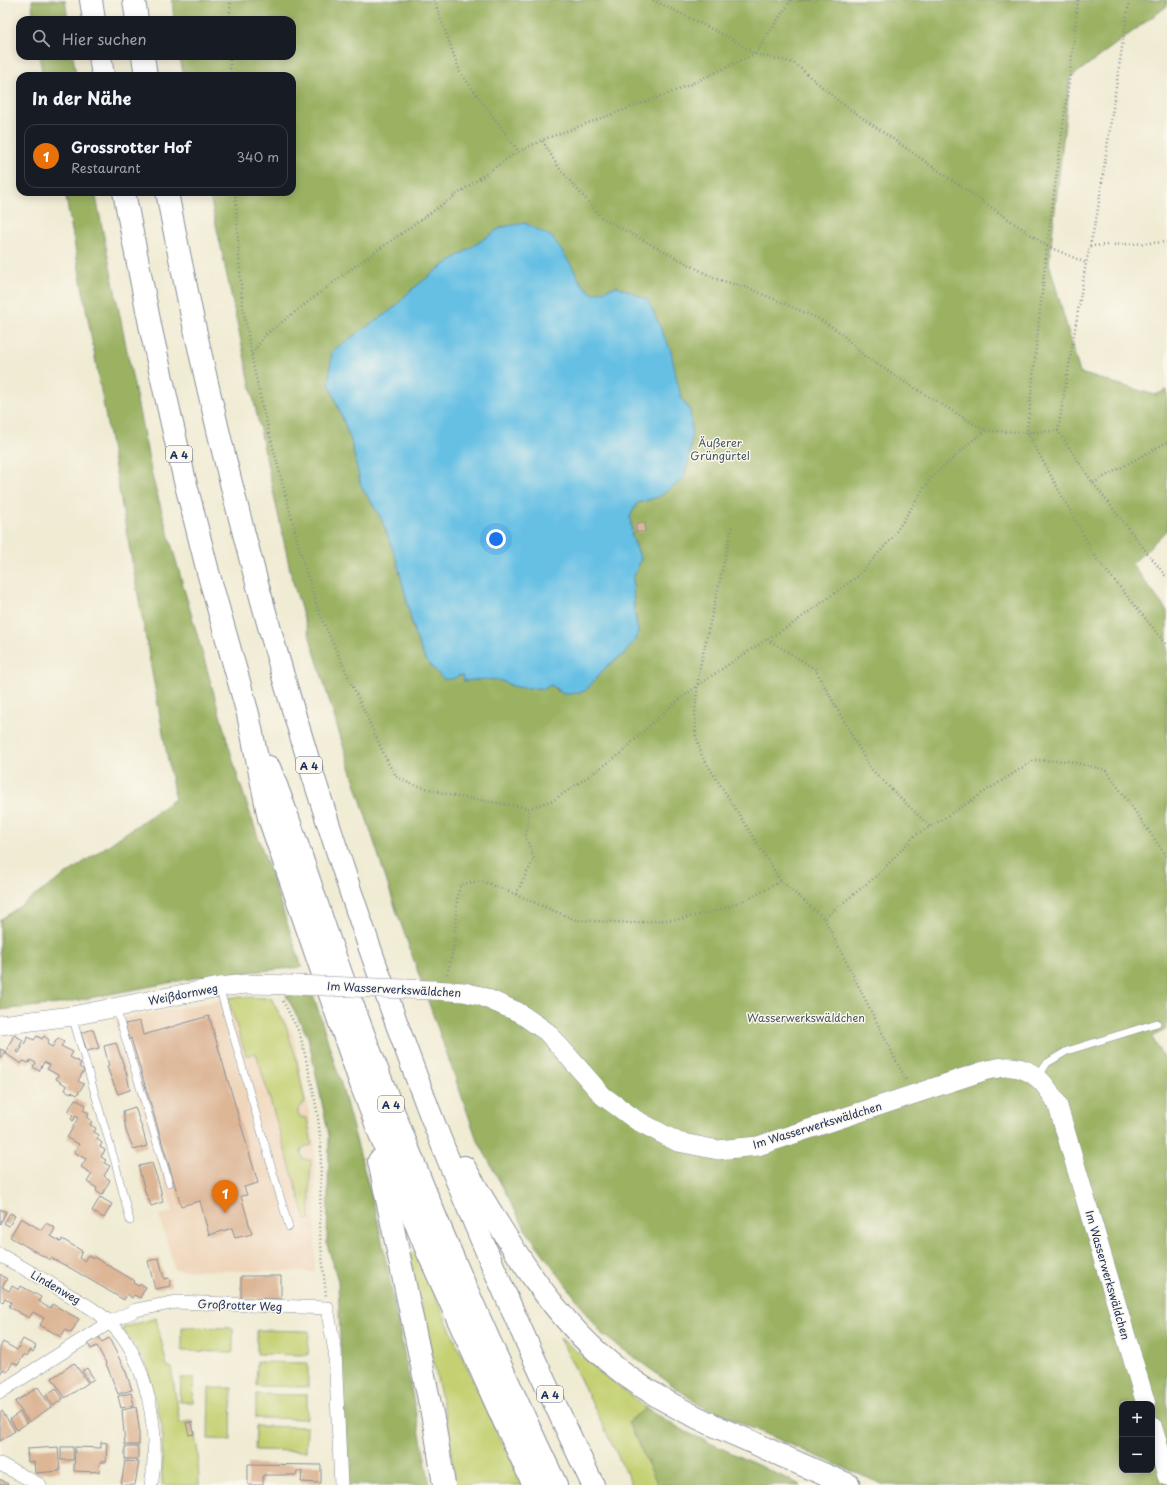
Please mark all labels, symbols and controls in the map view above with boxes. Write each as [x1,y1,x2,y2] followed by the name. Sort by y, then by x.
[16,16,296,60] search box
[30,27,52,49] icon: search
[62,27,147,50] text: Hier suchen
[32,85,131,111] text: In der Nähe
[71,135,191,158] text: Grossrotter Hof
[43,147,49,166] text: 1
[236,147,279,166] text: 340 m
[71,158,141,177] text: Restaurant
[690,434,750,464] park label: Äußerer Grüngürtel
[166,446,192,462] road number: A 4
[486,529,506,549] your location
[296,757,322,773] road number: A 4
[327,977,461,1001] street label: Im Wasserwerkswäldchen
[147,979,219,1009] street label: Weißdornweg
[747,1009,865,1026] park label: Wasserwerkswäldchen
[378,1096,404,1112] road number: A 4
[750,1097,884,1153] street label: Im Wasserwerkswäldchen
[212,1180,238,1213] pin: 1
[1081,1208,1135,1342] street label: Im Wasserwerkswäldchen
[28,1266,84,1308] street label: Lindenweg
[197,1295,283,1315] street label: Großrotter Weg
[537,1386,563,1402] road number: A 4
[1119,1401,1155,1473] map controls
[1119,1401,1155,1437] button: +
[1119,1437,1155,1473] button: −

